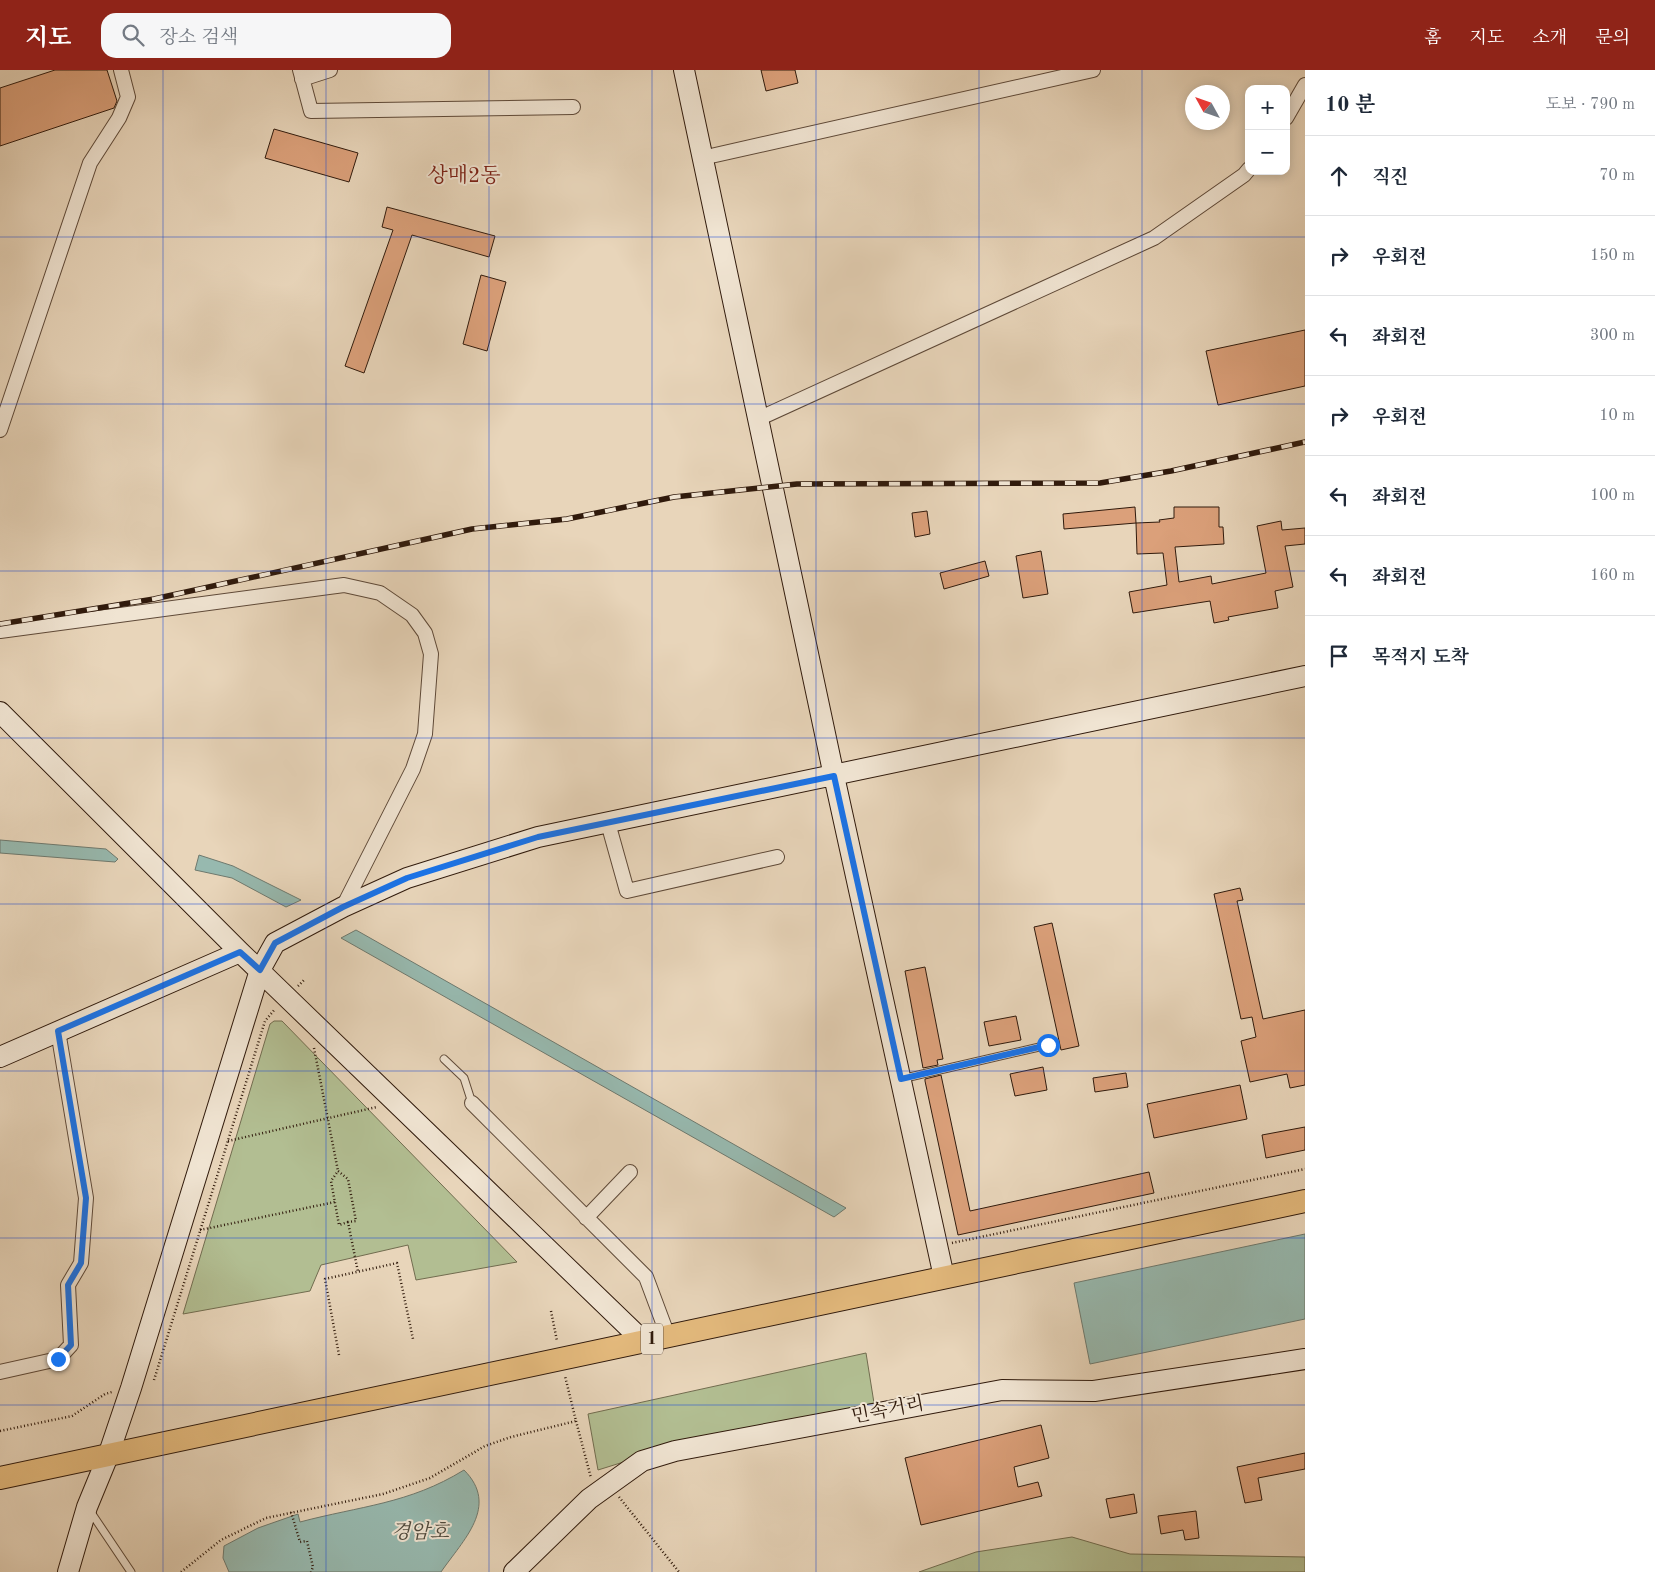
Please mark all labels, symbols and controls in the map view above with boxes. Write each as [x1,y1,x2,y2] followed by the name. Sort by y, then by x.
[101,13,451,58] search box
[119,21,147,49] icon: search
[25,27,71,51] text: 지도
[159,29,238,48] text: 장소 검색
[1424,29,1442,47] text: 홈
[1470,29,1504,47] text: 지도
[1532,29,1567,47] text: 소개
[1595,29,1630,47] text: 문의
[1185,85,1230,130] north arrow
[1245,85,1290,175] map controls
[1245,85,1290,130] button: +
[1325,95,1376,116] text: 10 분
[1546,97,1635,113] text: 도보 · 790 m
[1245,130,1290,175] button: −
[1325,162,1353,190] icon: ahead
[427,164,501,187] district label: 상매2동
[1599,168,1635,184] text: 70 m
[1372,169,1409,188] text: 직진
[1325,242,1353,270] icon: right
[1590,248,1635,264] text: 150 m
[1372,249,1427,268] text: 우회전
[1325,322,1353,350] icon: left
[1590,328,1635,344] text: 300 m
[1372,329,1427,348] text: 좌회전
[1325,402,1353,430] icon: right
[1599,408,1635,424] text: 10 m
[1372,409,1427,428] text: 우회전
[1325,482,1353,510] icon: left
[1590,488,1635,504] text: 100 m
[1372,489,1427,508] text: 좌회전
[1325,562,1353,590] icon: left
[1590,568,1635,584] text: 160 m
[1372,569,1427,588] text: 좌회전
[1325,642,1353,670] icon: arrive
[1372,649,1469,668] text: 목적지 도착
[1037,1034,1060,1057] route start
[641,1324,663,1355] road number: 1
[47,1348,70,1371] route end
[850,1393,926,1427] street label: 민속거리
[391,1520,451,1543] water label: 경암호

